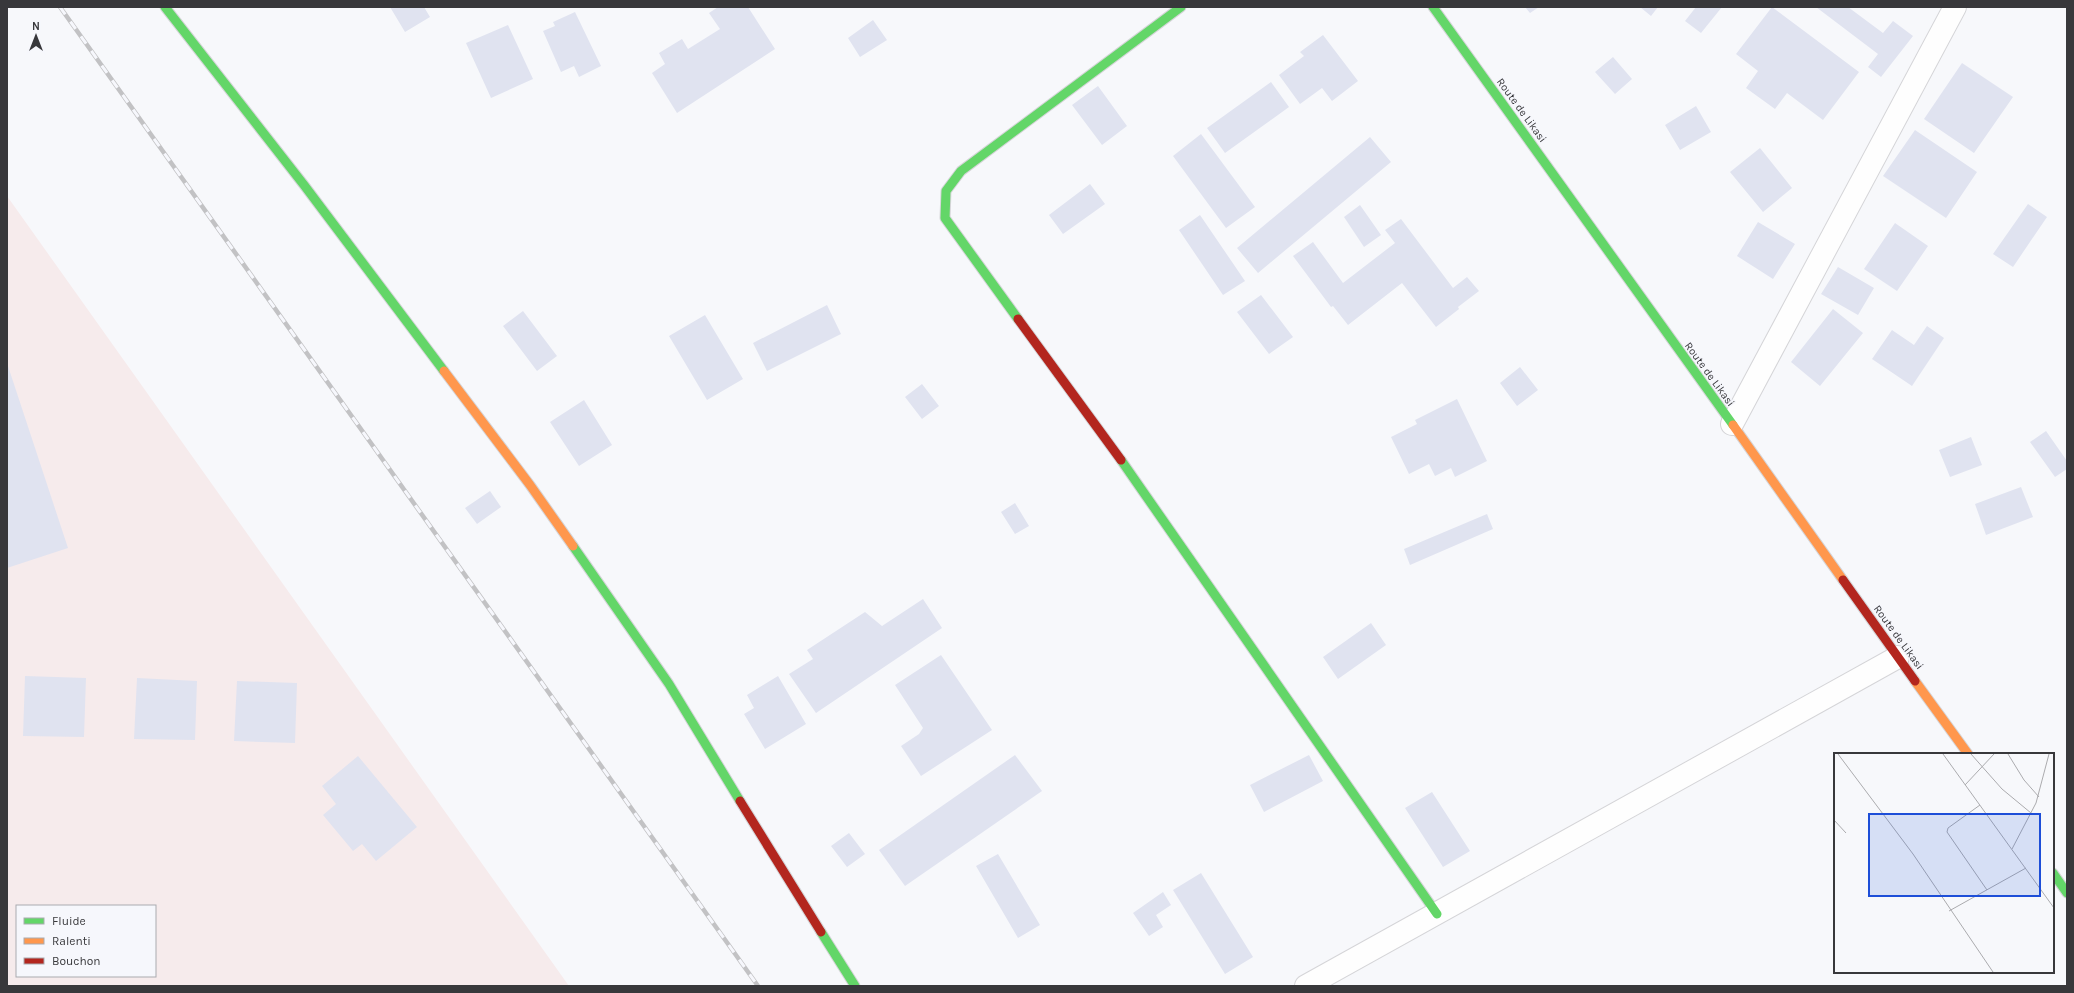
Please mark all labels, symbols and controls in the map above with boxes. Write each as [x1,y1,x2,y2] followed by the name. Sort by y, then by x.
[16,16,56,56] north arrow
[32,20,40,33] text: N
[1494,76,1549,145] street label: Route de Likasi
[1682,340,1737,409] street label: Route de Likasi
[1871,603,1926,672] street label: Route de Likasi
[1834,753,2054,973] inset map
[16,905,156,977] legend
[52,914,86,928] text: Fluide
[52,934,91,948] text: Ralenti
[52,954,101,968] text: Bouchon

